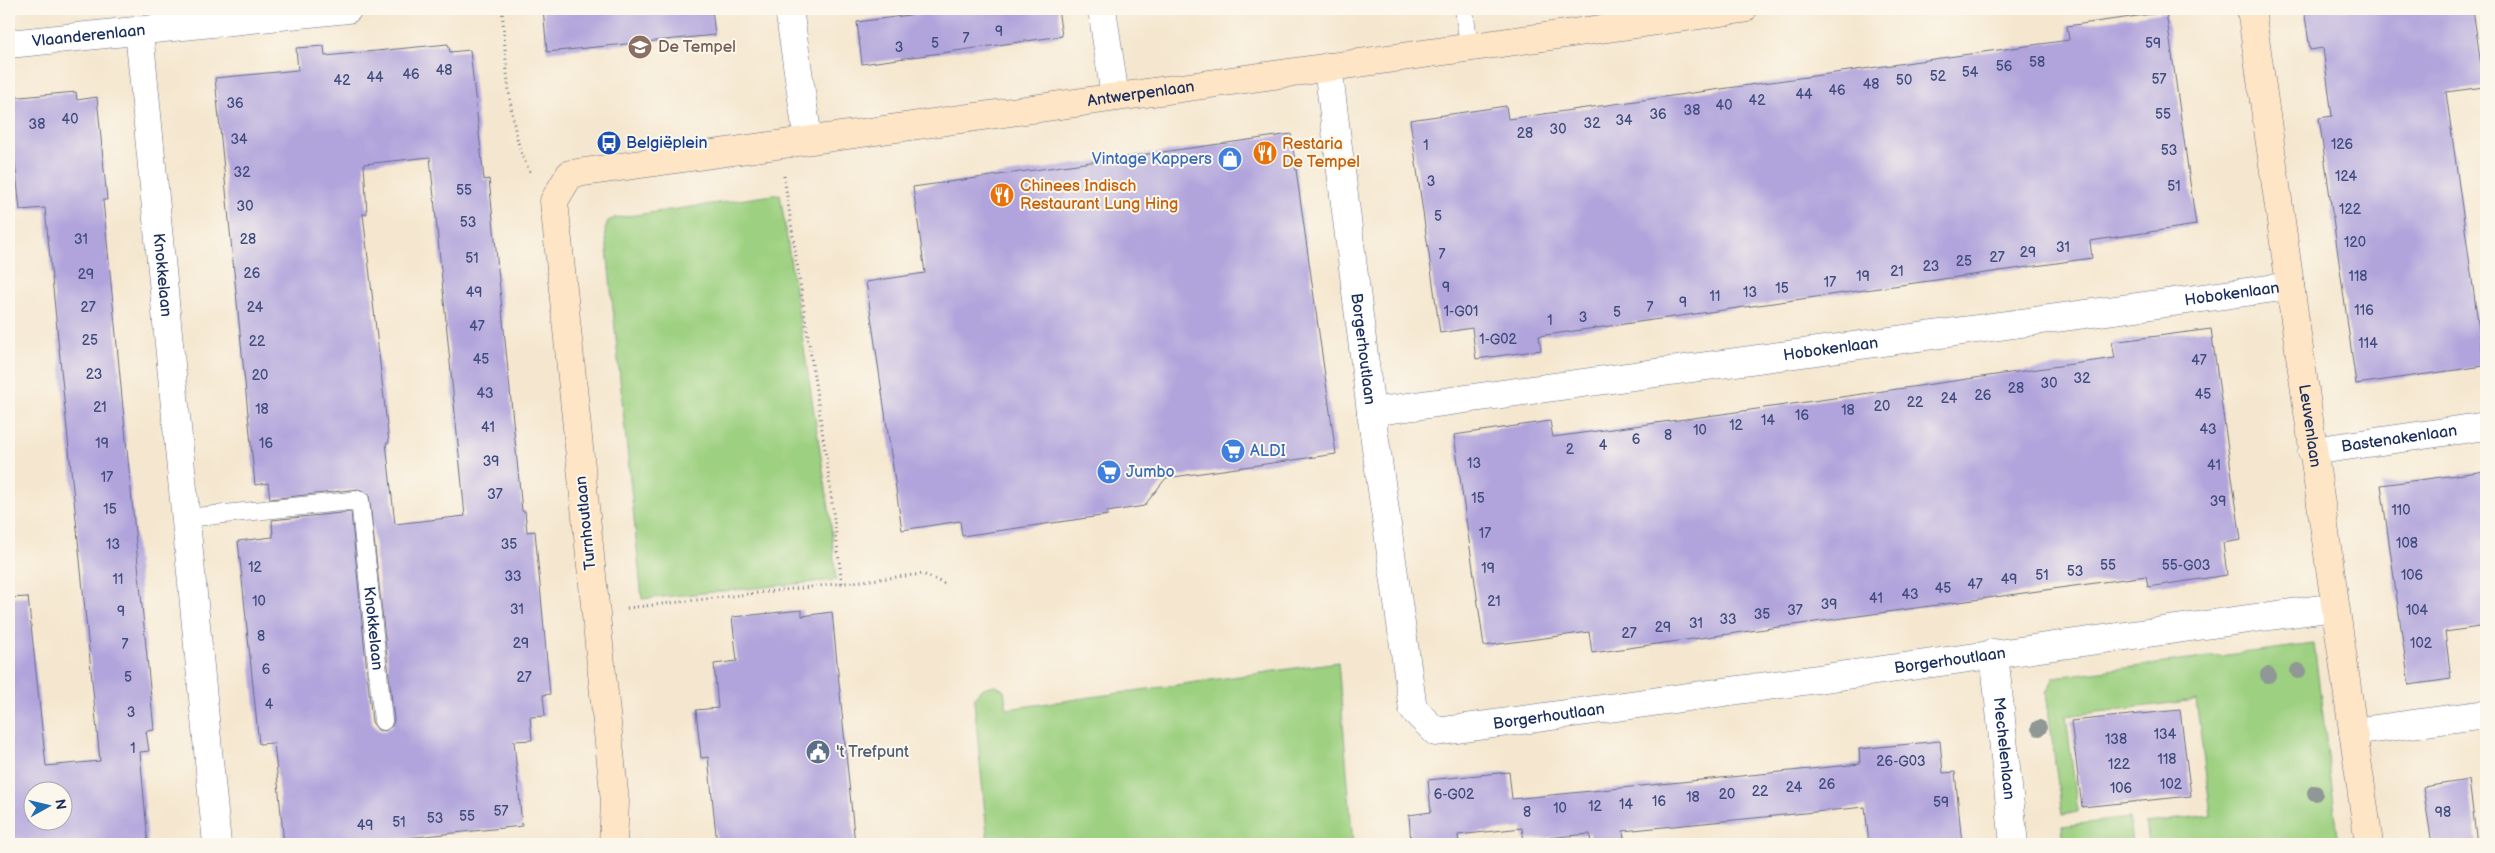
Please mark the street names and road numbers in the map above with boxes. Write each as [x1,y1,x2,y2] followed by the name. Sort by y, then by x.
[31,20,146,51] street label: Vlaanderenlaan
[1086,77,1196,111] street label: Antwerpenlaan
[149,232,176,318] street label: Knokkelaan
[2183,278,2281,310] street label: Hobokenlaan
[1347,292,1379,406] street label: Borgerhoutlaan
[1782,333,1879,365] street label: Hobokenlaan
[2295,383,2325,469] street label: Leuvenlaan
[2340,421,2458,456] street label: Bastenakenlaan
[572,475,600,571] street label: Turnhoutlaan
[360,586,387,671] street label: Knokkelaan
[1893,643,2007,678] street label: Borgerhoutlaan
[1989,696,2019,801] street label: Mechelenlaan
[1492,699,1606,733] street label: Borgerhoutlaan

